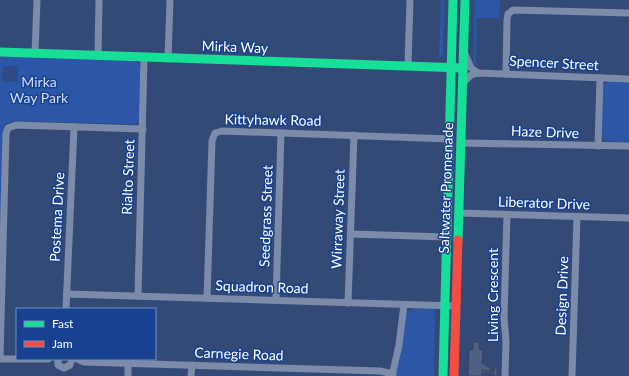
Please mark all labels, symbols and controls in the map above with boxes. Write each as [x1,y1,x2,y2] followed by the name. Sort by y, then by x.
[201,37,269,56] street label: Mirka Way
[509,52,599,73] street label: Spencer Street
[10,73,69,106] park label: Mirka Way Park
[224,110,322,129] street label: Kittyhawk Road
[435,122,456,254] street label: Saltwater Promenade
[511,122,579,141] street label: Haze Drive
[118,139,137,215] street label: Rialto Street
[255,165,276,267] street label: Seedgrass Street
[327,169,348,269] street label: Wirraway Street
[46,172,67,262] street label: Postema Drive
[498,192,590,213] street label: Liberator Drive
[484,248,501,342] street label: Living Crescent
[552,256,571,336] street label: Design Drive
[215,276,309,297] street label: Squadron Road
[16,308,156,360] legend
[52,316,74,331] text: Fast
[52,336,73,351] text: Jam
[194,343,284,364] street label: Carnegie Road

